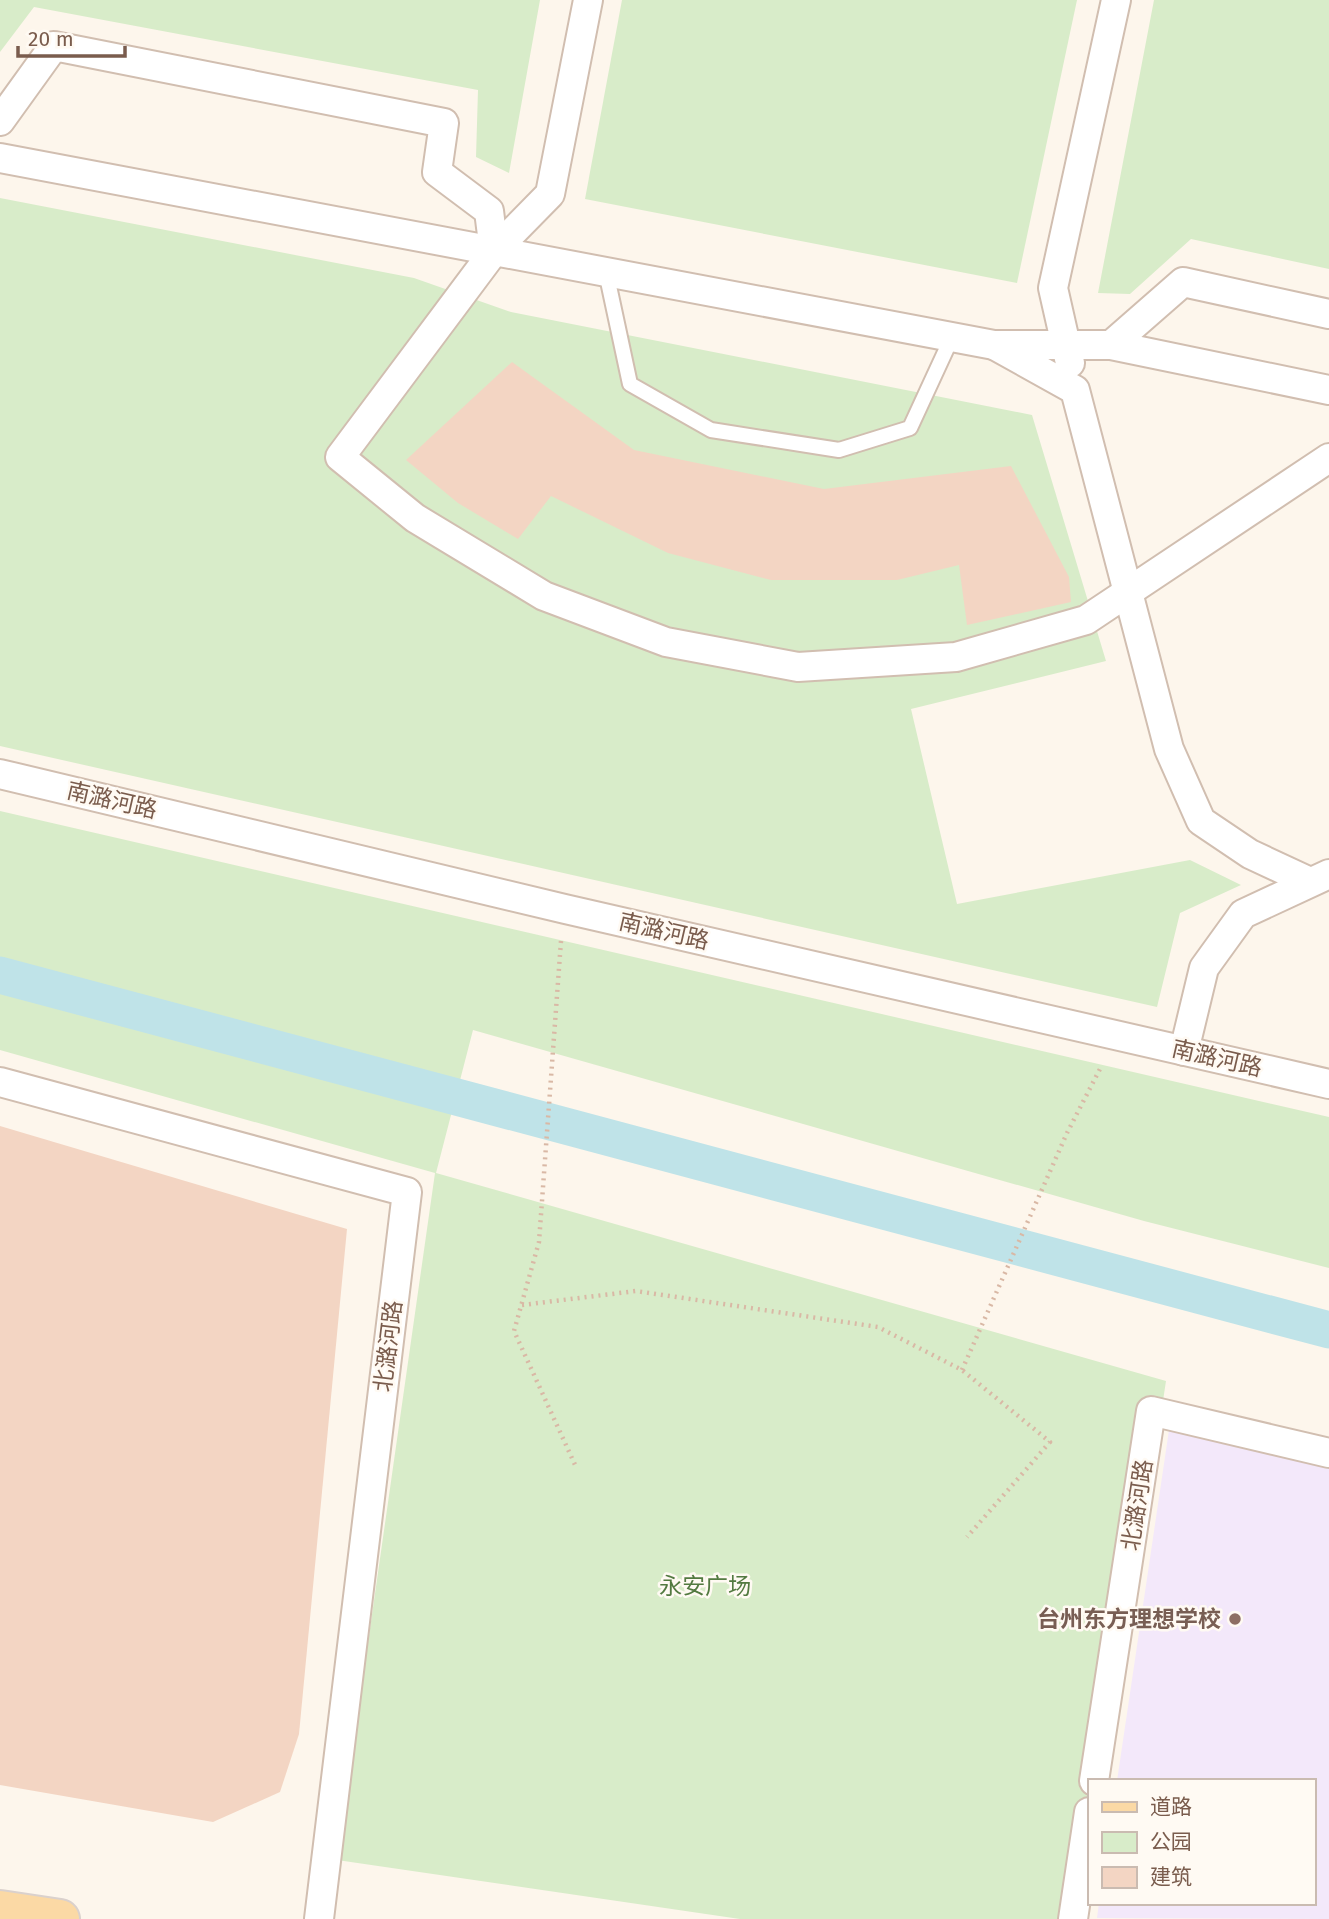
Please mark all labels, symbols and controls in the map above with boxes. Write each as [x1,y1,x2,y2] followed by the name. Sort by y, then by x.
[18,14,124,58] scale bar
[28,26,74,52] text: 20 m
[64,776,160,824] street label: 南潞河路
[616,907,712,955] street label: 南潞河路
[1169,1034,1265,1082] street label: 南潞河路
[368,1299,408,1393] street label: 北潞河路
[1116,1457,1158,1553] street label: 北潞河路
[659,1572,751,1600] park label: 永安广场
[1037,1605,1221,1633] place label: 台州东方理想学校
[1227,1611,1243,1627] marker: 台州东方理想学校
[1088,1779,1315,1905] legend
[1150,1794,1192,1820] text: 道路
[1150,1829,1192,1855] text: 公园
[1150,1864,1192,1890] text: 建筑

